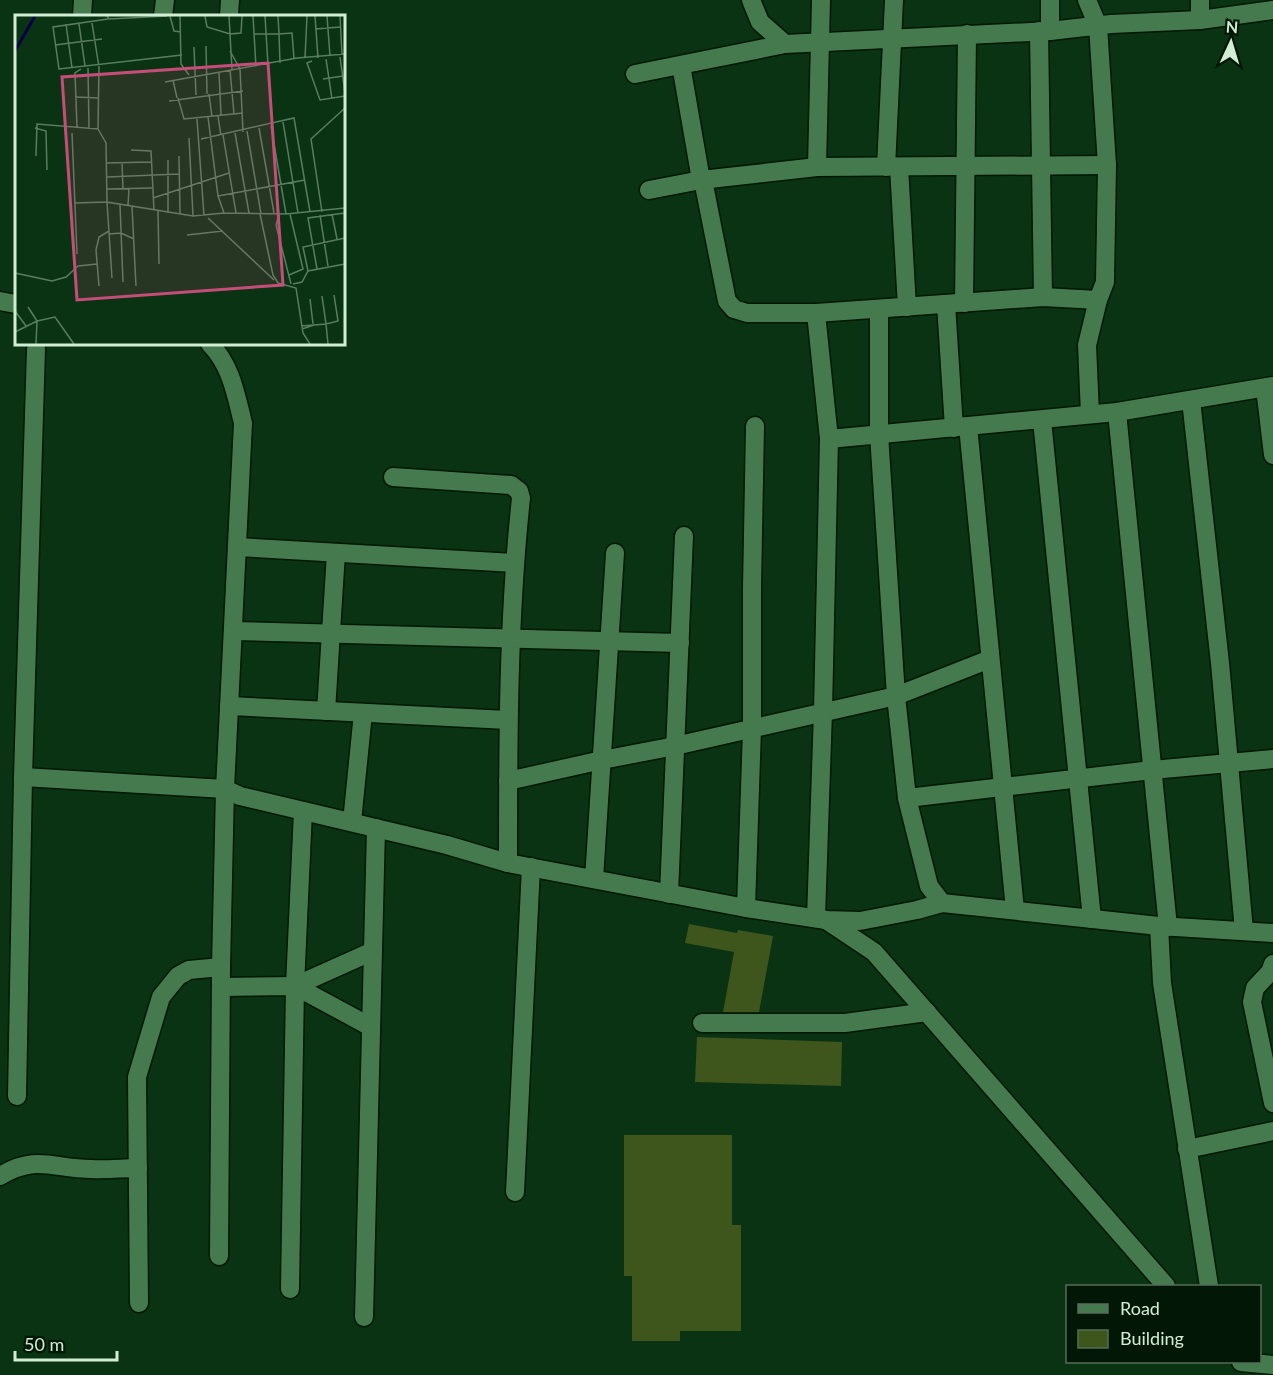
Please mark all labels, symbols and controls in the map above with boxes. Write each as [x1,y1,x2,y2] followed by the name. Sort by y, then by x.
[1201,12,1261,72] north arrow
[15,15,345,345] inset map
[1225,17,1239,36] text: N
[1066,1285,1261,1363] legend
[1120,1297,1160,1319] text: Road
[15,1324,117,1362] scale bar
[1120,1327,1184,1349] text: Building
[24,1333,64,1355] text: 50 m

